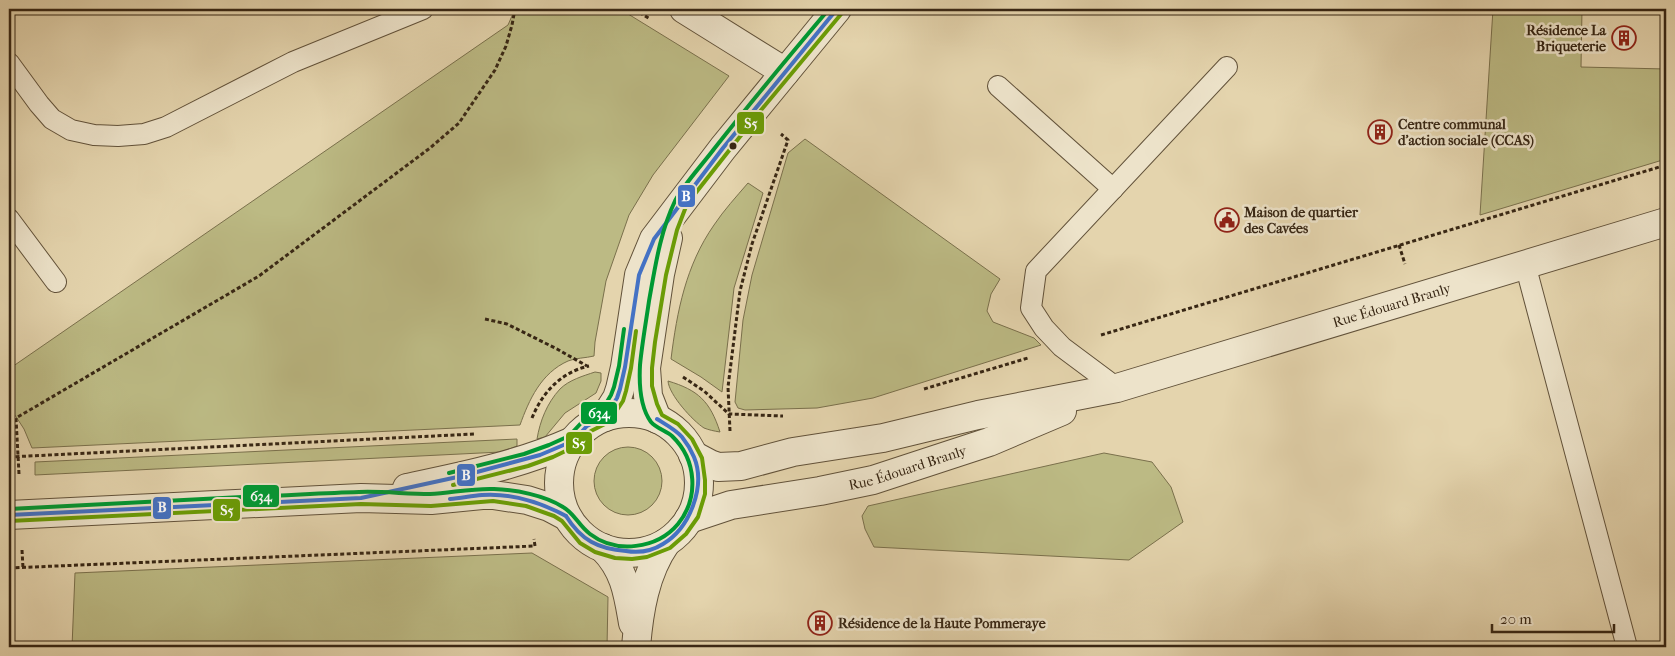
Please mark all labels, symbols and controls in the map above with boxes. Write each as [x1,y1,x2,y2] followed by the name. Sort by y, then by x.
[1526,22,1607,55] place label: Résidence La Briqueterie
[1611,25,1637,51] building icon: Résidence La Briqueterie
[736,111,765,135] line badge: S5
[744,115,758,132] text: S5
[1398,116,1534,149] place label: Centre communal d'action sociale (CCAS)
[1367,119,1393,145] building icon: Centre communal d'action sociale (CCAS)
[728,141,738,151] unlabelled marker
[677,184,696,208] line badge: B
[681,188,691,205] text: B
[1243,204,1359,237] place label: Maison de quartier des Cavées
[1214,207,1240,233] public building icon: Maison de quartier des Cavées
[1331,279,1453,331] street label: Rue Édouard Branly
[580,401,618,425] line badge: 634
[588,405,611,422] text: 634
[565,431,593,455] line badge: S5
[572,435,586,452] text: S5
[847,441,969,493] street label: Rue Édouard Branly
[456,463,476,487] line badge: B
[461,467,471,484] text: B
[242,484,280,508] line badge: 634
[250,488,273,505] text: 634
[152,496,172,520] line badge: B
[212,498,241,522] line badge: S5
[157,499,167,516] text: B
[220,502,234,519] text: S5
[1492,601,1615,633] scale bar
[807,610,833,636] building icon: Résidence de la Haute Pommeraye
[1500,610,1532,628] text: 20 m
[838,615,1046,632] place label: Résidence de la Haute Pommeraye

